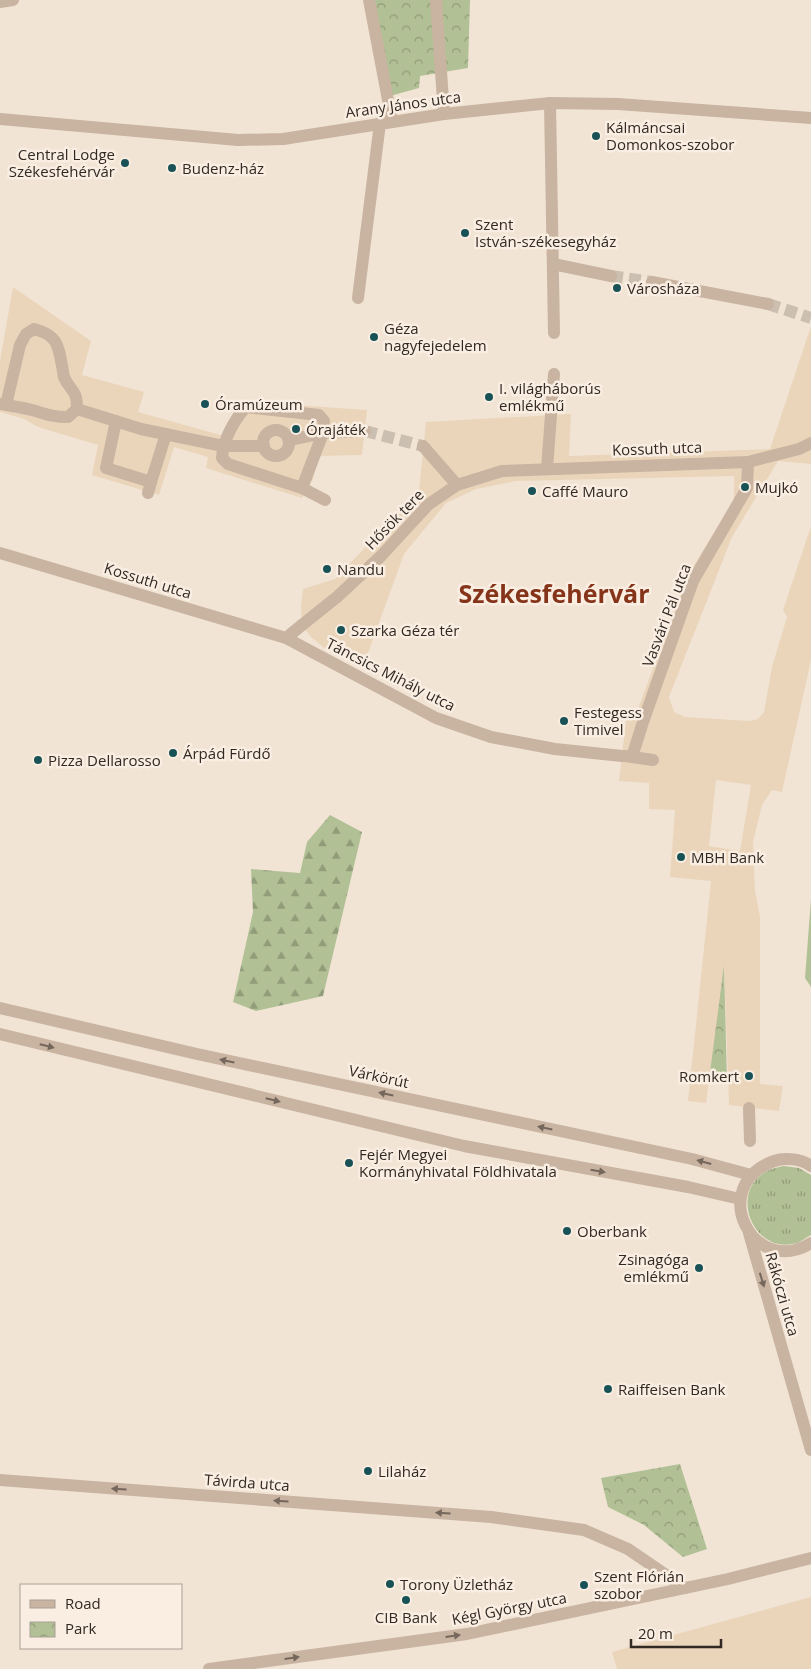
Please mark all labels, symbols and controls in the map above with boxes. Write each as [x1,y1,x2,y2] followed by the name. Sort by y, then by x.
[344,86,462,122] street label: Arany János utca
[606,117,734,154] place label: Kálmáncsai Domonkos-szobor
[590,130,602,142] marker: Kálmáncsai Domonkos-szobor
[9,144,115,181] place label: Central Lodge Székesfehérvár
[119,157,131,169] marker: Central Lodge Székesfehérvár
[182,158,264,178] place label: Budenz-ház
[166,162,178,174] marker: Budenz-ház
[475,214,616,251] place label: Szent István-székesegyház
[459,227,471,239] marker: Szent István-székesegyház
[627,278,699,298] place label: Városháza
[611,282,623,294] marker: Városháza
[384,318,487,355] place label: Géza nagyfejedelem
[368,331,380,343] marker: Géza nagyfejedelem
[499,378,601,415] place label: I. világháborús emlékmű
[483,391,495,403] marker: I. világháborús emlékmű
[215,394,303,414] place label: Óramúzeum
[199,398,211,410] marker: Óramúzeum
[306,419,366,439] place label: Órajáték
[290,423,302,435] marker: Órajáték
[612,436,702,460] street label: Kossuth utca
[755,477,798,497] place label: Mujkó
[542,481,628,501] place label: Caffé Mauro
[739,481,751,493] marker: Mujkó
[360,485,428,553] street label: Hősök tere
[526,485,538,497] marker: Caffé Mauro
[102,557,194,603] street label: Kossuth utca
[337,559,384,579] place label: Nandu
[637,560,695,670] street label: Vasvári Pál utca
[321,563,333,575] marker: Nandu
[458,576,650,610] district label: Székesfehérvár
[351,620,459,640] place label: Szarka Géza tér
[335,624,347,636] marker: Szarka Géza tér
[323,633,459,715] street label: Táncsics Mihály utca
[574,702,642,739] place label: Festegess Timivel
[558,715,570,727] marker: Festegess Timivel
[183,743,270,763] place label: Árpád Fürdő
[167,747,179,759] marker: Árpád Fürdő
[48,750,161,770] place label: Pizza Dellarosso
[32,754,44,766] marker: Pizza Dellarosso
[691,847,764,867] place label: MBH Bank
[675,851,687,863] marker: MBH Bank
[40,1042,55,1050] one-way arrow
[219,1056,235,1064] one-way arrow
[347,1060,411,1092] street label: Várkörút
[679,1066,739,1086] place label: Romkert
[743,1070,755,1082] marker: Romkert
[379,1090,394,1098] one-way arrow
[266,1096,281,1104] one-way arrow
[538,1124,553,1132] one-way arrow
[359,1144,557,1181] place label: Fejér Megyei Kormányhivatal Földhivatala
[343,1157,355,1169] marker: Fejér Megyei Kormányhivatal Földhivatala
[697,1158,712,1166] one-way arrow
[590,1167,606,1175] one-way arrow
[577,1221,647,1241] place label: Oberbank
[561,1225,573,1237] marker: Oberbank
[618,1249,689,1286] place label: Zsinagóga emlékmű
[761,1250,805,1338] street label: Rákóczi utca
[693,1262,705,1274] marker: Zsinagóga emlékmű
[758,1273,766,1288] one-way arrow
[618,1379,726,1399] place label: Raiffeisen Bank
[602,1383,614,1395] marker: Raiffeisen Bank
[378,1461,426,1481] place label: Lilaház
[362,1465,374,1477] marker: Lilaház
[204,1469,290,1495] street label: Távirda utca
[110,1484,126,1492] one-way arrow
[272,1497,288,1505] one-way arrow
[435,1509,451,1517] one-way arrow
[594,1566,684,1603] place label: Szent Flórián szobor
[400,1574,513,1594] place label: Torony Üzletház
[384,1578,396,1590] marker: Torony Üzletház
[578,1579,590,1591] marker: Szent Flórián szobor
[20,1584,182,1649] legend
[450,1587,568,1629] street label: Kégl György utca
[65,1593,101,1613] text: Road
[400,1594,412,1606] marker: CIB Bank
[375,1607,437,1627] place label: CIB Bank
[631,1616,721,1648] scale bar
[65,1618,96,1638] text: Park
[638,1623,673,1643] text: 20 m
[445,1632,461,1640] one-way arrow
[284,1654,300,1662] one-way arrow

